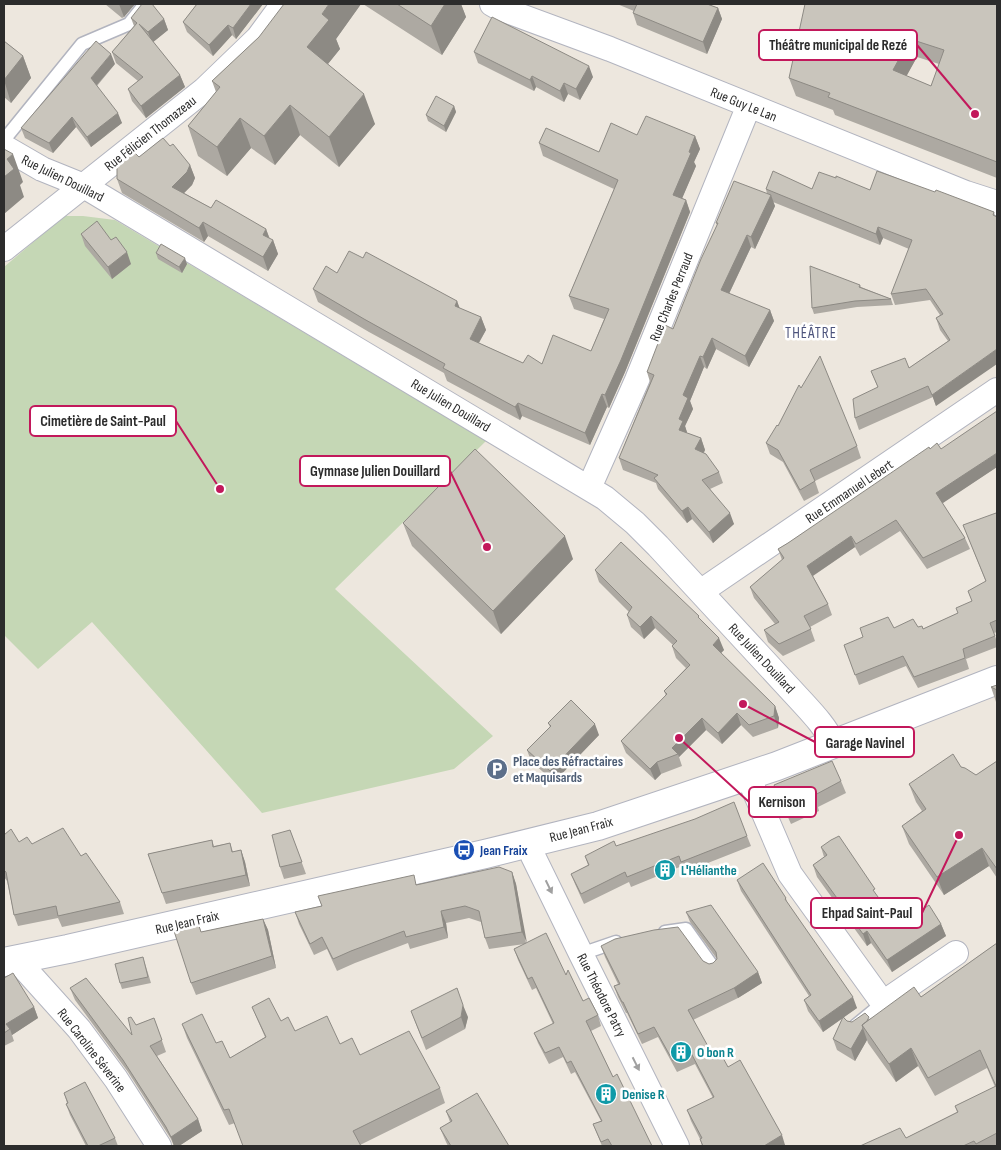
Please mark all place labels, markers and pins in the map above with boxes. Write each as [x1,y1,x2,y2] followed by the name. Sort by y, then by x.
[759,30,917,60] callout: Théâtre municipal de Rezé
[30,406,176,436] callout: Cimetière de Saint-Paul
[300,456,450,486] callout: Gymnase Julien Douillard
[815,727,914,757] callout: Garage Navinel
[513,753,623,786] place label: Place des Réfractaires et Maquisards
[485,757,509,781] parking icon: Place des Réfractaires et Maquisards
[749,787,816,817] callout: Kernison
[452,838,476,862] bus stop icon: Jean Fraix
[479,842,528,859] place label: Jean Fraix
[653,858,677,882] building icon: L'Hélianthe
[681,862,737,879] place label: L'Hélianthe
[811,898,922,928] callout: Ehpad Saint-Paul
[669,1040,693,1064] building icon: O bon R
[697,1044,734,1061] place label: O bon R
[594,1082,618,1106] building icon: Denise R
[622,1086,665,1103] place label: Denise R

